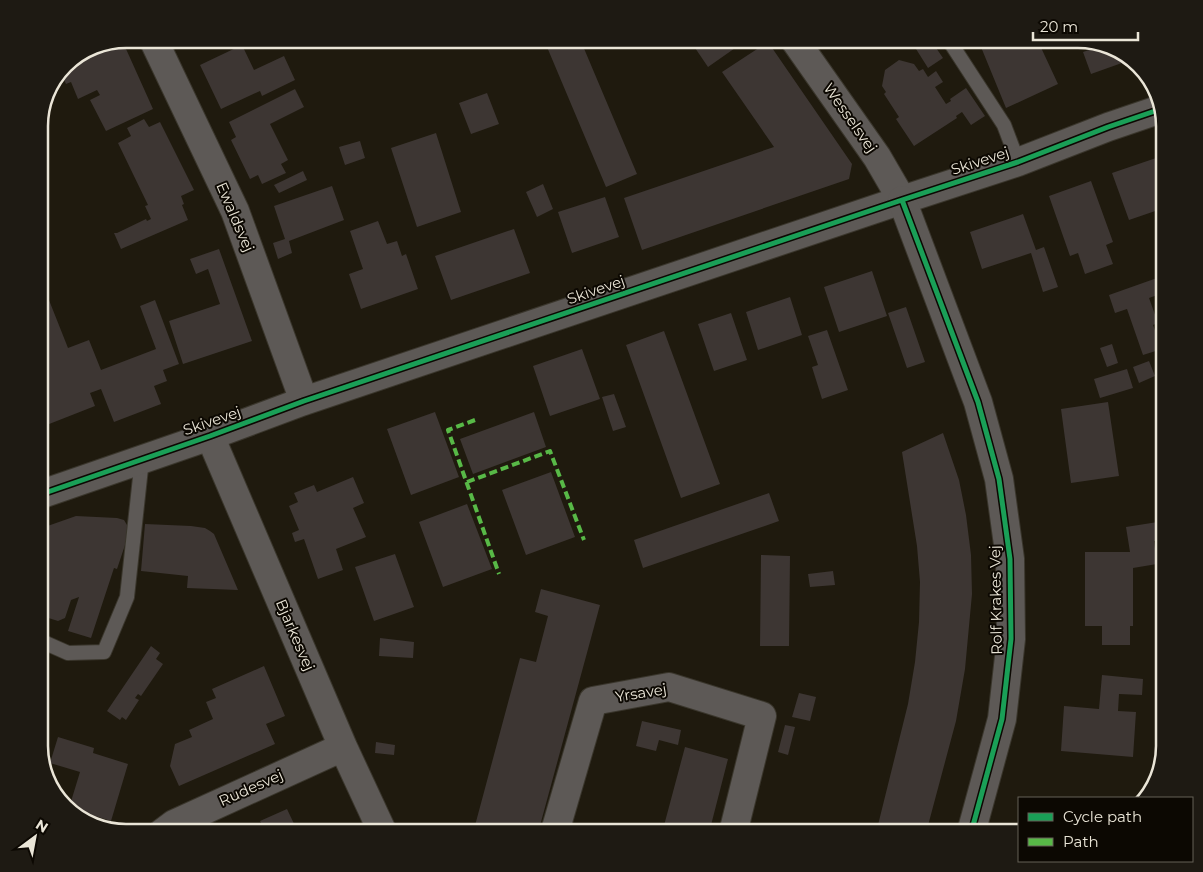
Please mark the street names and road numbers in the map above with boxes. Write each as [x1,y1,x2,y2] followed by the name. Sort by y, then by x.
[819,79,881,156] street label: Wesselsvej
[948,142,1011,179] street label: Skivevej
[212,179,259,255] street label: Ewaldsvej
[564,271,627,308] street label: Skivevej
[180,402,243,439] street label: Skivevej
[985,545,1006,655] street label: Rolf Krakes Vej
[272,596,319,674] street label: Bjarkesvej
[614,679,668,706] street label: Yrsavej
[216,765,286,810] street label: Rudesvej

